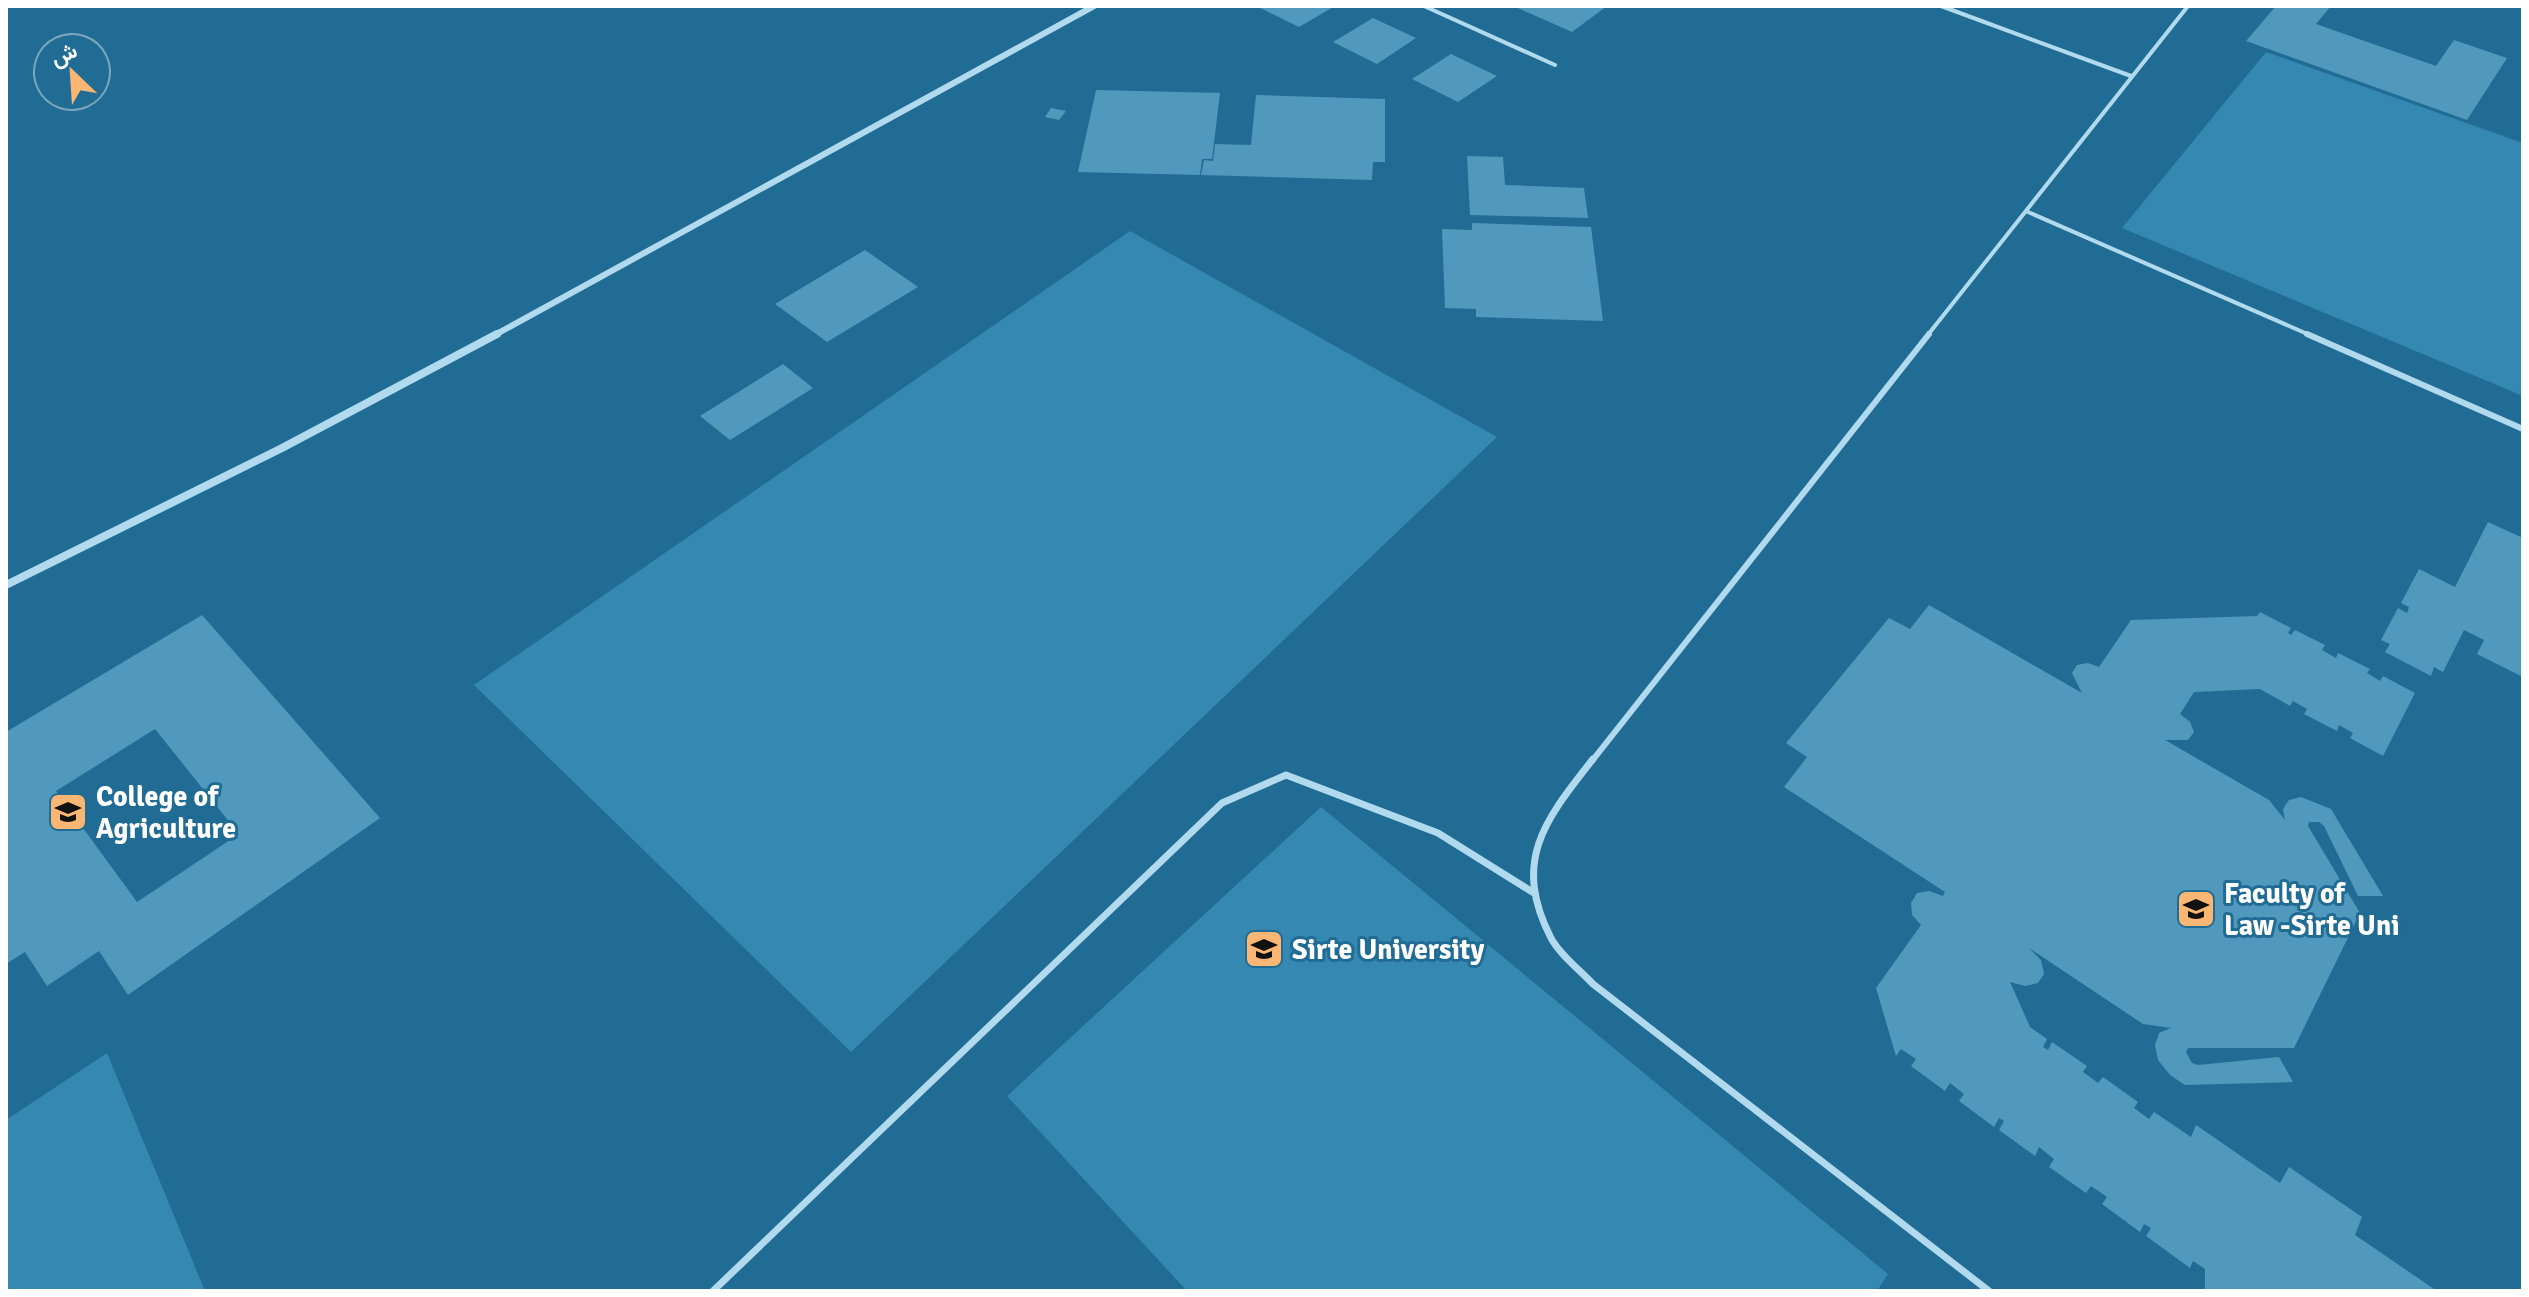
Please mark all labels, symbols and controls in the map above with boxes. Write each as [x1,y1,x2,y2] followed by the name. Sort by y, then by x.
[32,32,112,112] north arrow
[46,37,81,72] text: ش
[96,780,236,846] place label: College of Agriculture
[47,791,89,833] school or university icon: College of Agriculture
[2224,877,2400,943] place label: Faculty of Law -Sirte Uni
[2175,888,2217,930] school or university icon: Faculty of Law -Sirte Uni
[1243,928,1285,970] school or university icon: Sirte University
[1292,933,1484,967] place label: Sirte University

